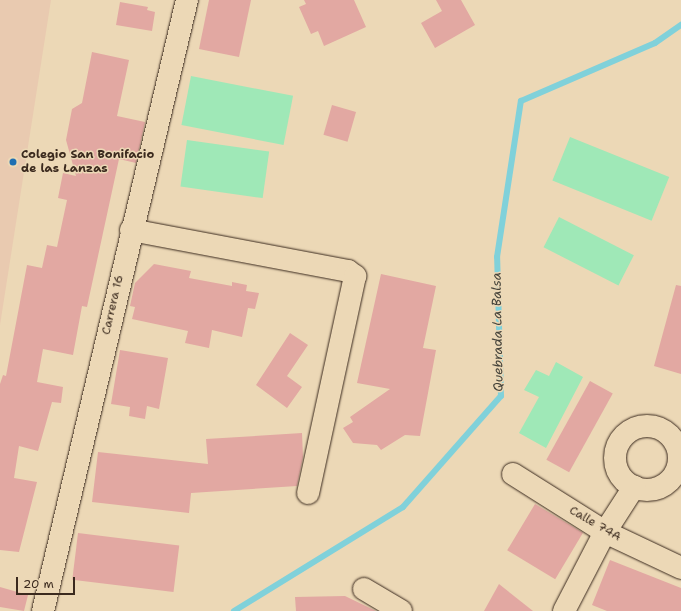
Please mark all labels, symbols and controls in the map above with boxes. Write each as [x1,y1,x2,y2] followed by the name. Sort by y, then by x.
[21,148,154,176] place label: Colegio San Bonifacio de las Lanzas
[8,157,18,167] marker: Colegio San Bonifacio de las Lanzas
[489,272,507,392] water label: Quebrada La Balsa
[99,274,127,336] street label: Carrera 16
[566,503,624,545] street label: Calle 74A
[18,569,77,595] scale bar
[23,576,54,592] text: 20 m

